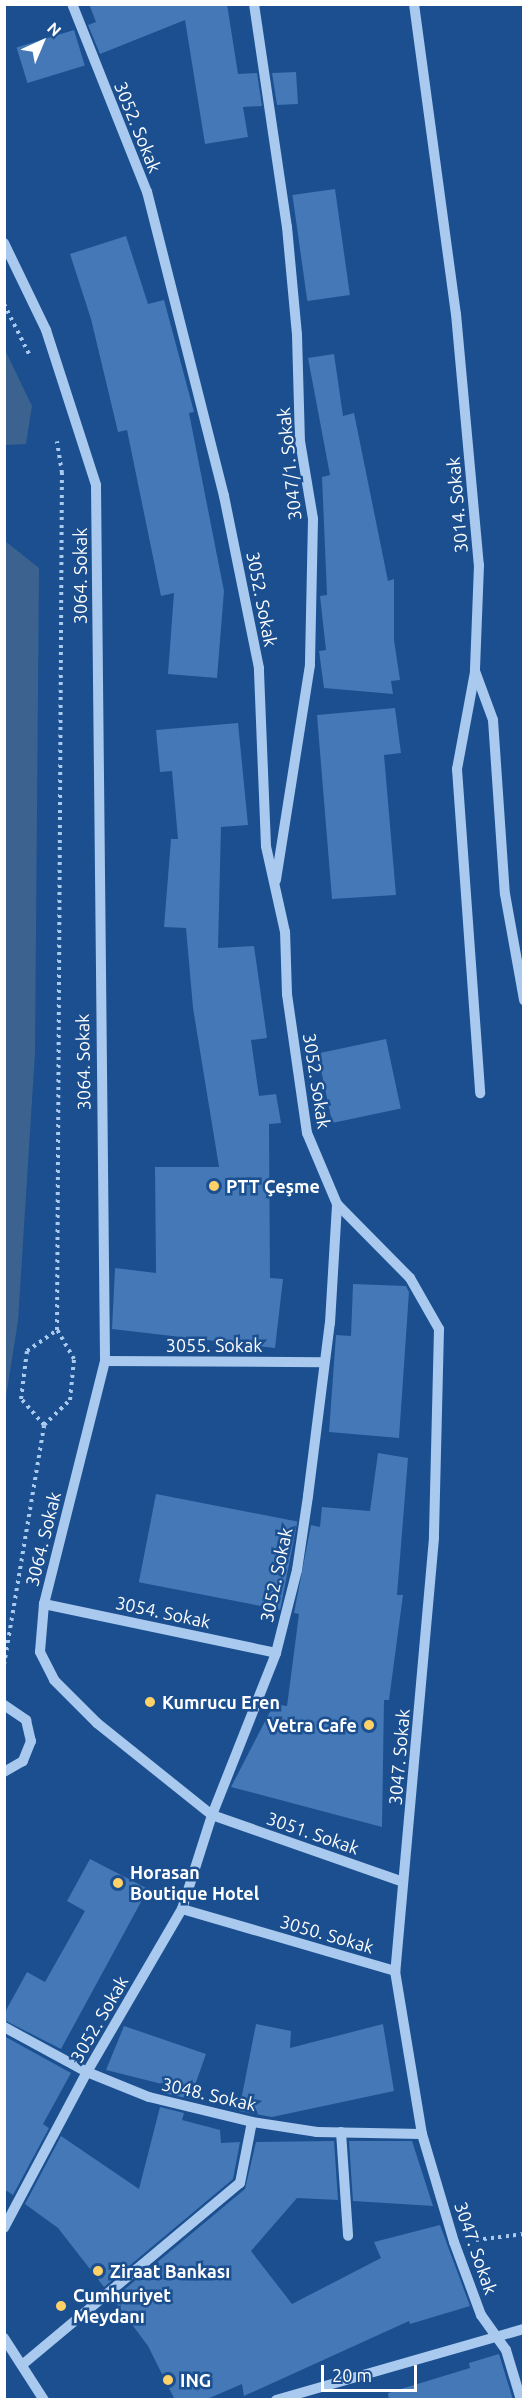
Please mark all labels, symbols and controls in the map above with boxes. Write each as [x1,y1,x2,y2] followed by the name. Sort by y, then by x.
[12,12,72,72] north arrow
[44,18,65,40] text: N
[110,78,166,176] street label: 3052. Sokak
[272,407,306,521] street label: 3047/1. Sokak
[442,456,472,554] street label: 3014. Sokak
[69,528,91,624] street label: 3064. Sokak
[242,550,282,648] street label: 3052. Sokak
[71,1014,95,1110] street label: 3064. Sokak
[299,1032,335,1130] street label: 3052. Sokak
[226,1175,320,1197] place label: PTT Çeşme
[207,1179,221,1193] marker: PTT Çeşme
[166,1334,262,1356] street label: 3055. Sokak
[21,1490,65,1588] street label: 3064. Sokak
[255,1526,297,1624] street label: 3052. Sokak
[114,1591,212,1633] street label: 3054. Sokak
[162,1691,280,1713] place label: Kumrucu Eren
[143,1695,157,1709] marker: Kumrucu Eren
[384,1708,414,1806] street label: 3047. Sokak
[267,1714,357,1736] place label: Vetra Cafe
[362,1718,376,1732] marker: Vetra Cafe
[264,1807,362,1859] street label: 3051. Sokak
[130,1862,259,1904] place label: Horasan Boutique Hotel
[111,1876,125,1890] marker: Horasan Boutique Hotel
[278,1910,376,1958] street label: 3050. Sokak
[66,1972,132,2066] street label: 3052. Sokak
[160,2073,258,2115] street label: 3048. Sokak
[450,2199,502,2297] street label: 3047. Sokak
[110,2260,230,2282] place label: Ziraat Bankası
[91,2264,105,2278] marker: Ziraat Bankası
[73,2285,171,2328] place label: Cumhuriyet Meydanı
[54,2299,68,2313] marker: Cumhuriyet Meydanı
[324,2353,420,2391] scale bar
[332,2365,372,2385] text: 20 m
[180,2369,211,2391] place label: ING
[161,2373,175,2387] marker: ING

